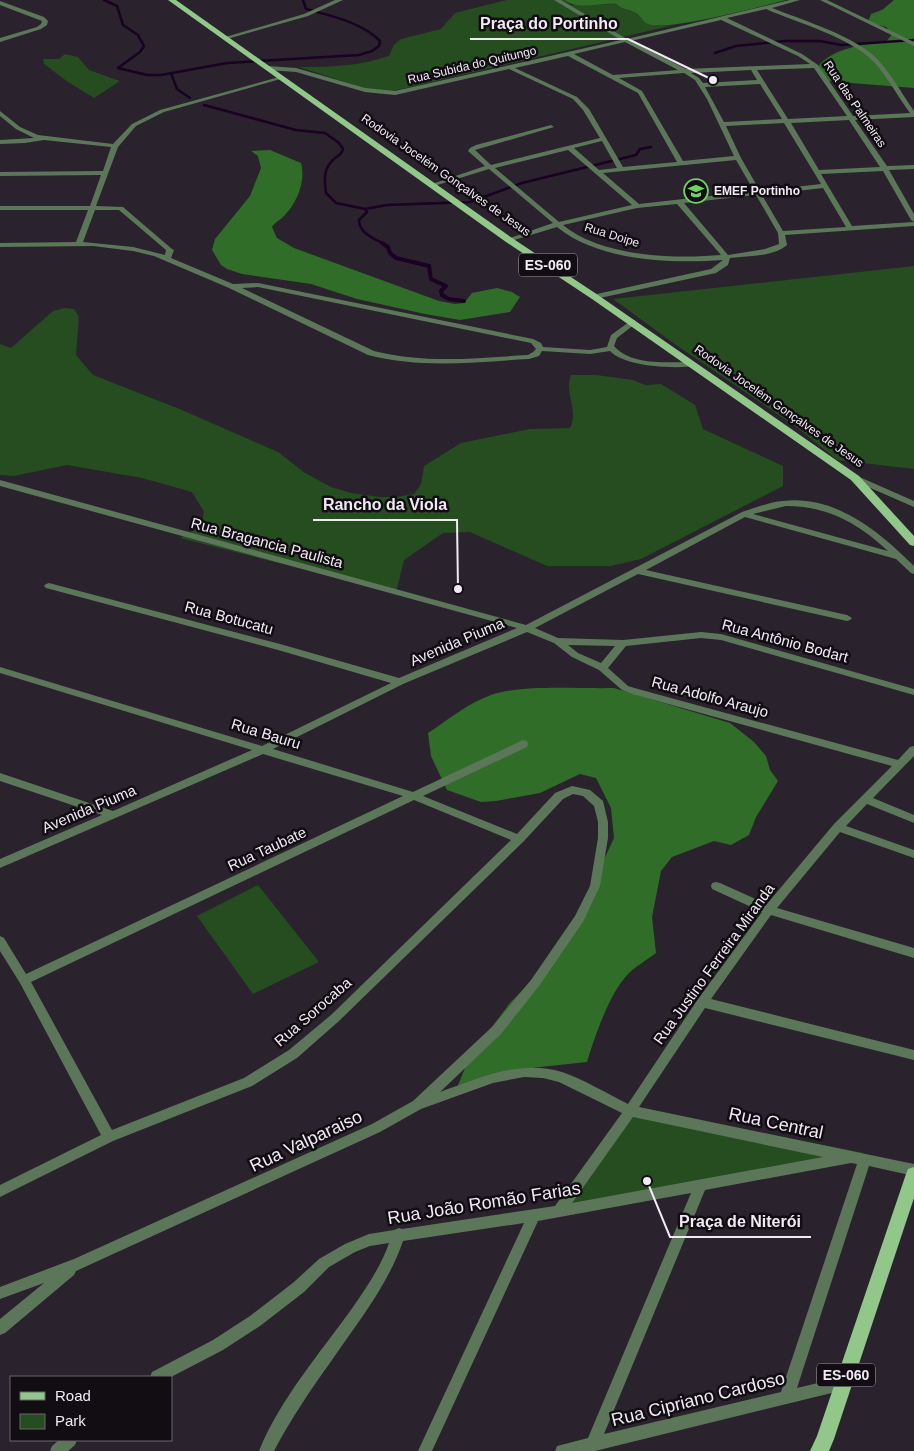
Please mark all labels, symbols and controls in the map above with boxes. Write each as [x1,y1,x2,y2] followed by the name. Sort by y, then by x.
[470,8,628,39] callout: Praça do Portinho
[480,15,618,32] text: Praça do Portinho
[406,43,538,87] street label: Rua Subida do Quitungo
[821,58,889,150] street label: Rua das Palmeiras
[359,111,533,239] street label: Rodovia Jocelém Gonçalves de Jesus
[683,178,709,204] school or university icon: EMEF Portinho
[714,184,800,198] place label: EMEF Portinho
[583,220,641,250] street label: Rua Doipe
[519,254,577,276] road number: ES-060
[692,342,866,470] street label: Rodovia Jocelém Gonçalves de Jesus
[313,489,457,520] callout: Rancho da Viola
[323,496,447,513] text: Rancho da Viola
[189,514,346,571] street label: Rua Bragancia Paulista
[183,598,275,637] street label: Rua Botucatu
[407,614,507,669] street label: Avenida Piuma
[720,615,851,666] street label: Rua Antônio Bodart
[650,673,770,720] street label: Rua Adolfo Araujo
[229,715,303,752] street label: Rua Bauru
[39,781,139,836] street label: Avenida Piuma
[225,823,309,874] street label: Rua Taubate
[650,880,778,1047] street label: Rua Justino Ferreira Miranda
[271,973,355,1049] street label: Rua Sorocaba
[727,1103,825,1143] street label: Rua Central
[247,1106,365,1176] street label: Rua Valparaiso
[386,1178,582,1228] street label: Rua João Romão Farias
[670,1206,811,1237] callout: Praça de Niterói
[679,1213,801,1230] text: Praça de Niterói
[817,1364,875,1386] road number: ES-060
[609,1368,787,1430] street label: Rua Cipriano Cardoso
[10,1376,172,1441] legend
[55,1387,91,1404] text: Road
[55,1412,86,1429] text: Park

